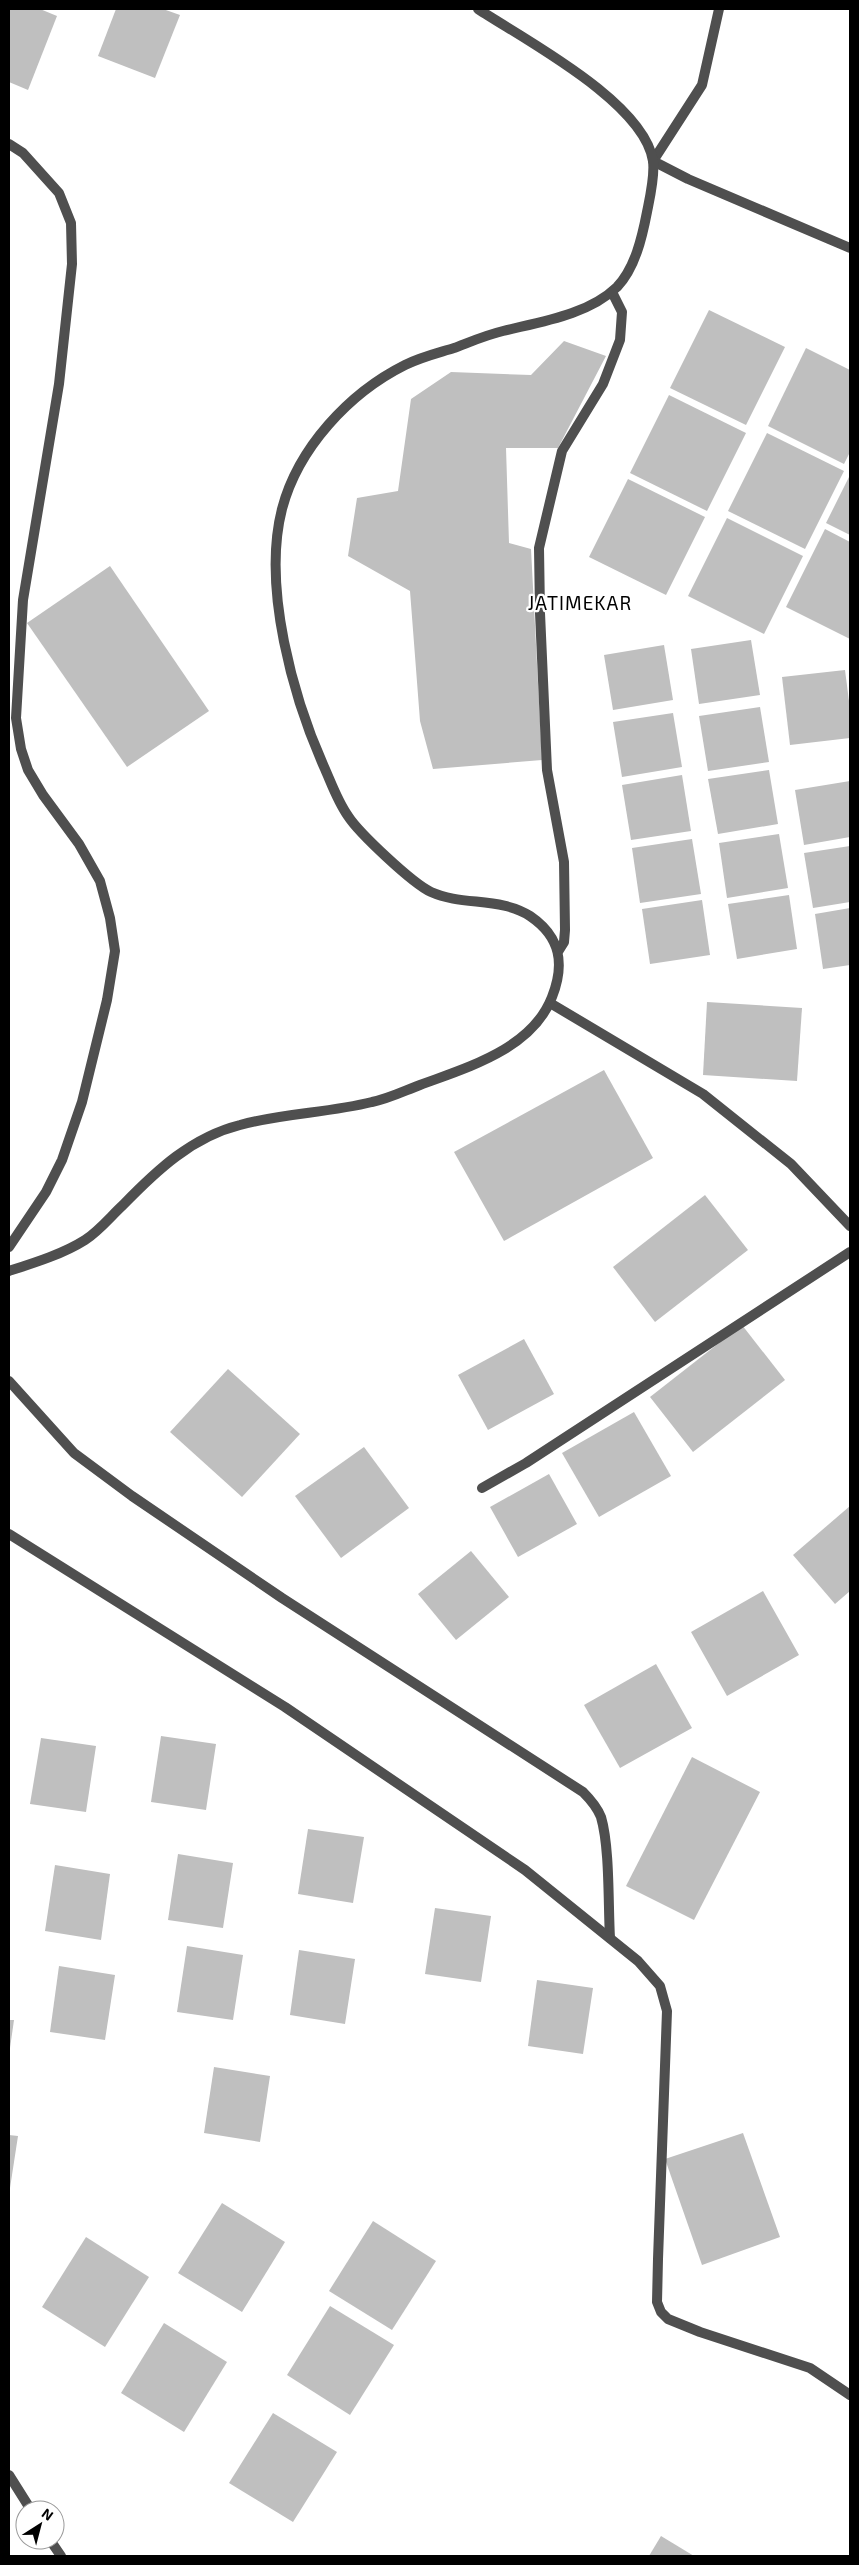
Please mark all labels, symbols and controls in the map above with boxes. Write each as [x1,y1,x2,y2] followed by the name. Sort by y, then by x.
[528,591,632,614] district label: JATIMEKAR
[15,2500,65,2550] north arrow
[39,2504,57,2524] text: N

